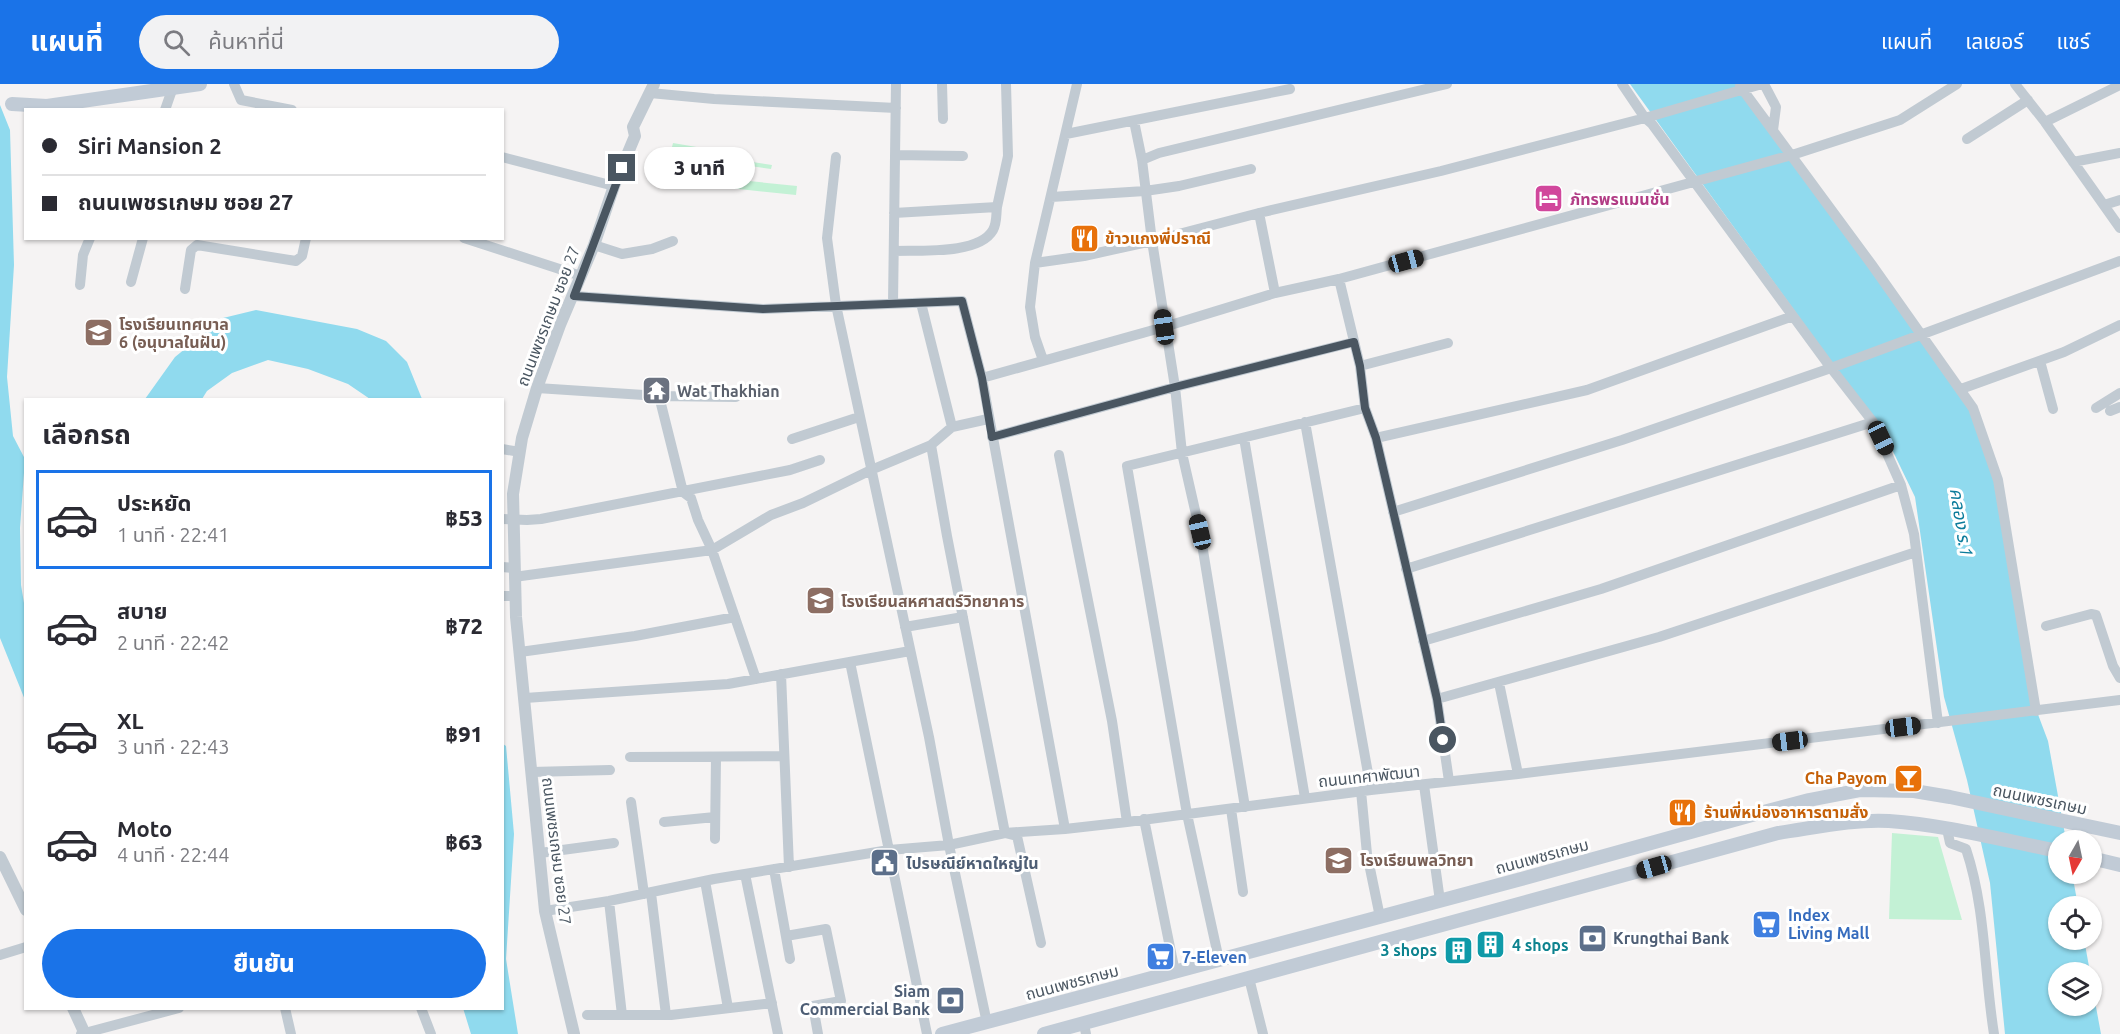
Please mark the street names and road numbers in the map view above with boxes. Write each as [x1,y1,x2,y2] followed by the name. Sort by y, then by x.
[513,243,583,389] street label: ถนนเพชรเกษม ซอย 27
[1317,762,1421,790] street label: ถนนเทศาพัฒนา
[539,776,575,926] street label: ถนนเพชรเกษม ซอย 27
[1991,780,2089,818] street label: ถนนเพชรเกษม
[1493,835,1591,877] street label: ถนนเพชรเกษม
[1023,961,1121,1003] street label: ถนนเพชรเกษม

